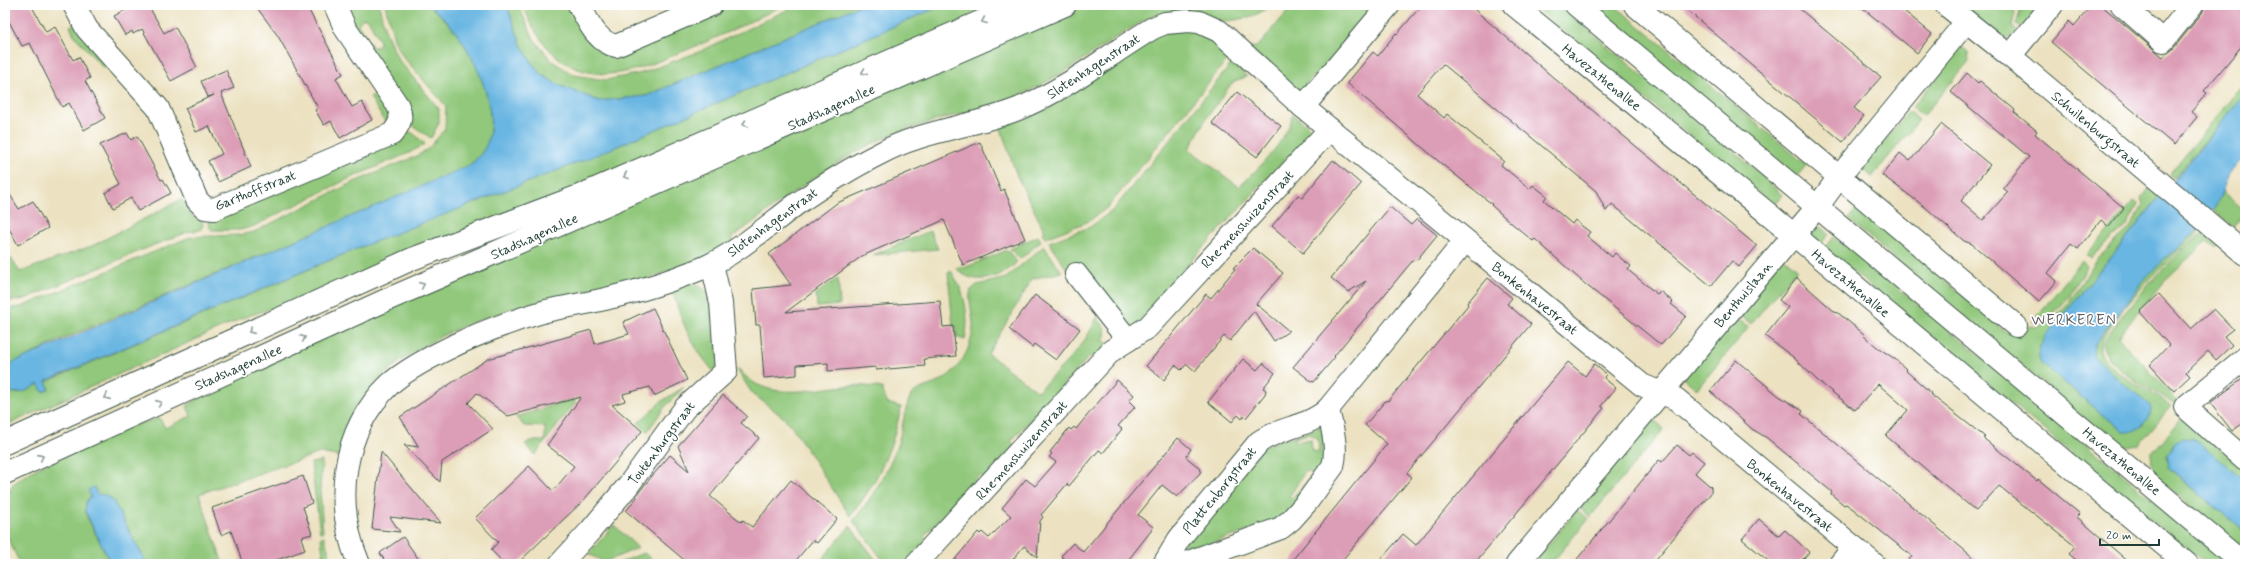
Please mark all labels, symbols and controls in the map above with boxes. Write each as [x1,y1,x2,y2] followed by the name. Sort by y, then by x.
[980,16,987,24] one-way arrow
[1044,30,1144,104] street label: Slotenhagenstraat
[1558,40,1645,115] street label: Havezathenallee
[861,68,868,76] one-way arrow
[785,81,878,135] street label: Stadshagenallee
[2046,87,2143,174] street label: Schuilenburgstraat
[742,119,750,127] one-way arrow
[212,166,299,215] street label: Garthoffstraat
[1197,167,1298,273] street label: Rhemenshuizenstraat
[623,171,630,179] one-way arrow
[724,184,822,262] street label: Slotenhagenstraat
[488,210,581,264] street label: Stadshagenallee
[1807,246,1893,322] street label: Havezathenallee
[1488,258,1581,339] street label: Bonkenhavestraat
[1711,258,1777,332] street label: Benthuislaan
[417,282,425,290] one-way arrow
[2031,311,2117,331] district label: WERKEREN
[248,326,256,334] one-way arrow
[299,335,306,343] one-way arrow
[192,341,285,395] street label: Stadshagenallee
[104,392,111,400] one-way arrow
[972,397,1071,504] street label: Rhemenshuizenstraat
[624,398,700,490] street label: Toutenburgstraat
[155,400,162,408] one-way arrow
[2078,424,2164,500] street label: Havezathenallee
[1179,443,1261,538] street label: Plattenborgstraat
[37,453,44,461] one-way arrow
[1743,455,1836,536] street label: Bonkenhavestraat
[2100,521,2159,547] scale bar
[2106,528,2132,544] text: 20 m

